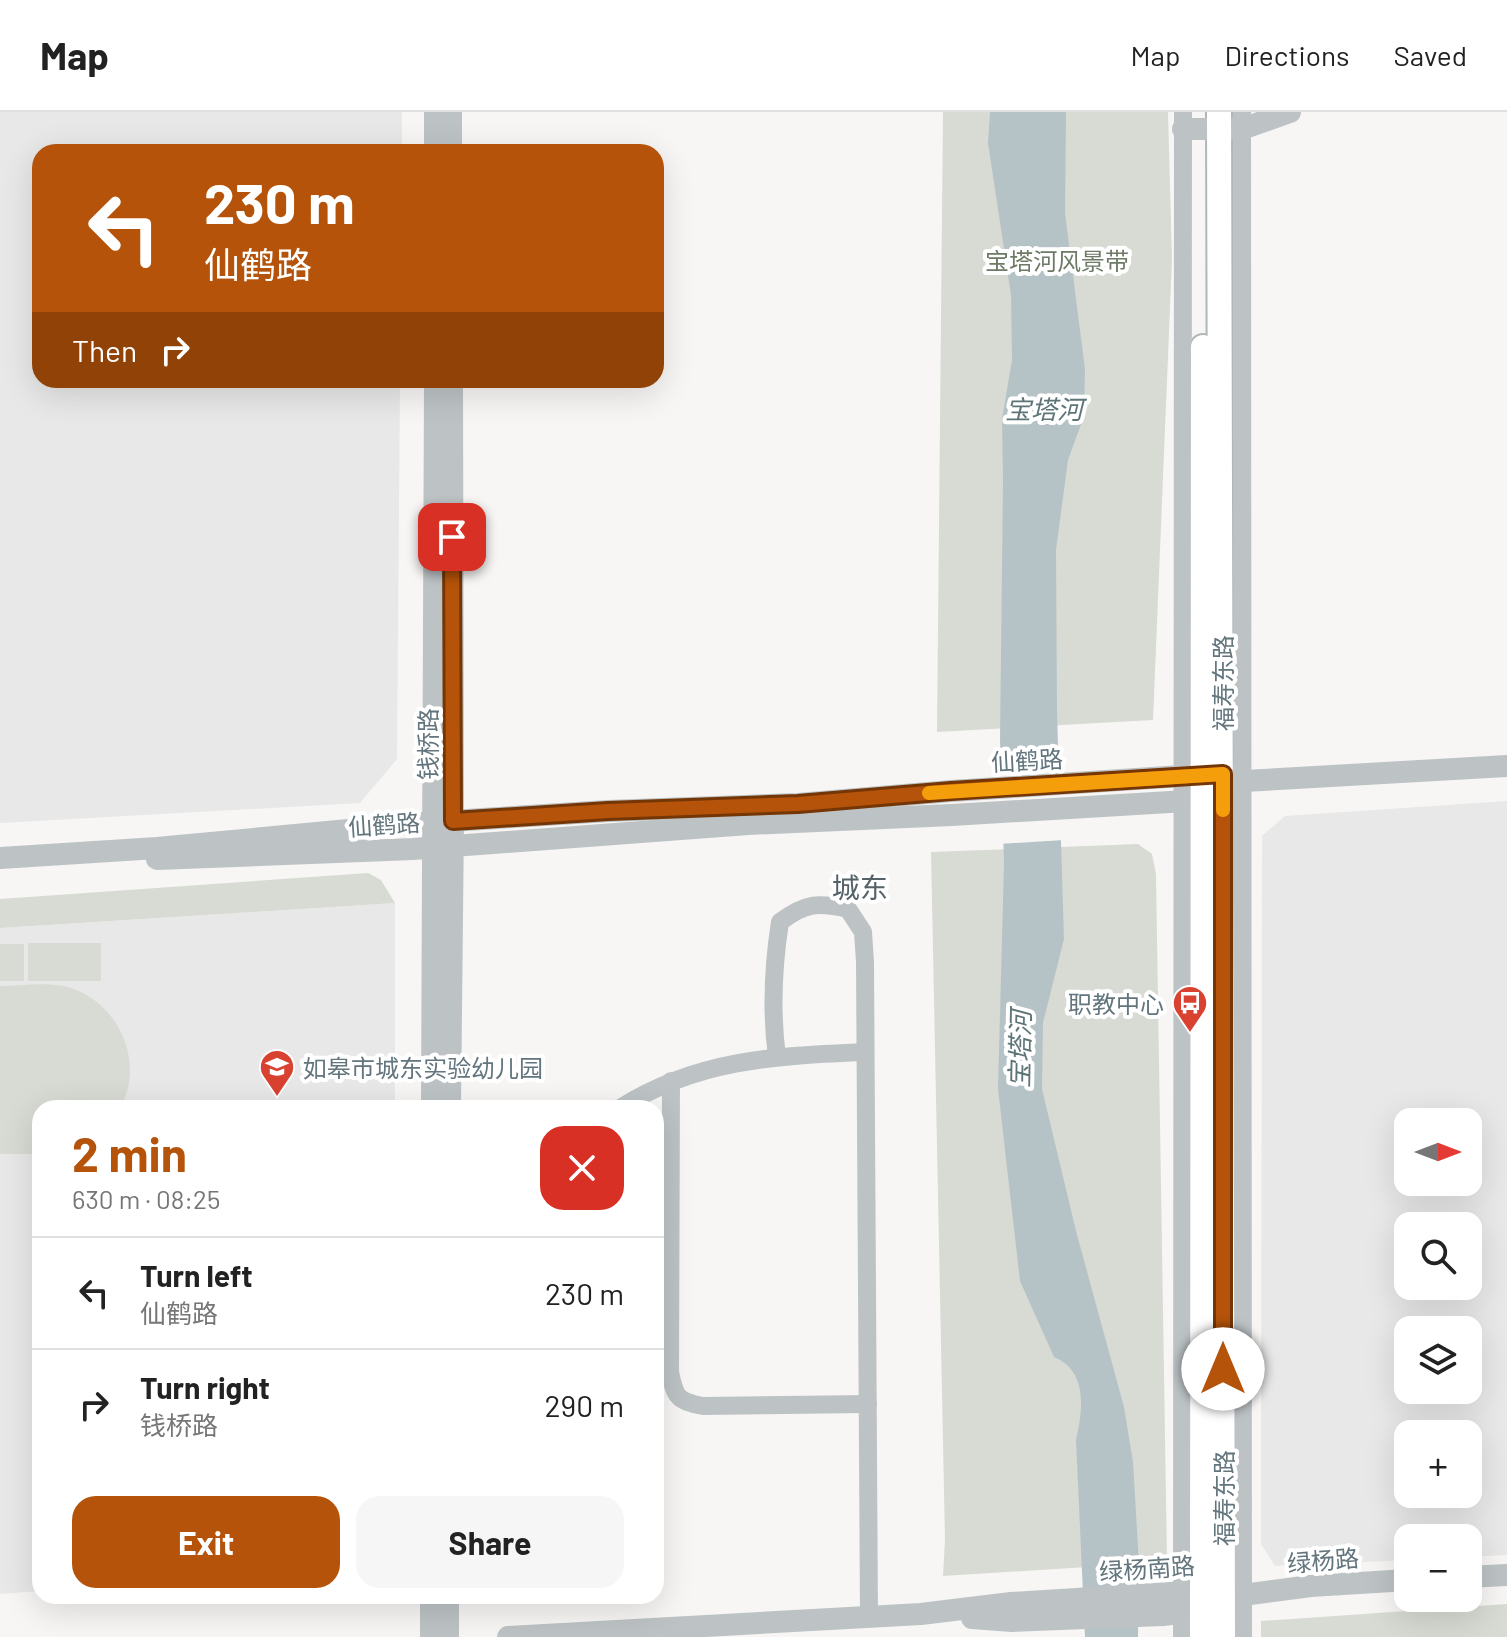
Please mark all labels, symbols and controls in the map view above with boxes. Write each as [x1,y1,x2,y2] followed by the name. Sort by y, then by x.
[40,32,109,78] text: Map
[1131,38,1180,72] text: Map
[1224,38,1350,72] text: Directions
[1394,38,1467,72] text: Saved
[204,168,355,235] text: 230 m
[72,176,176,280] icon: left
[204,242,312,285] text: 仙鹤路
[985,246,1129,275] park label: 宝塔河风景带
[153,328,197,372] icon: right
[72,332,137,368] text: Then
[1005,393,1088,424] water label: 宝塔河
[418,503,486,571] pin
[430,515,474,559] icon: arrive
[1208,635,1237,731] street label: 福寿东路
[413,708,442,780] street label: 钱桥路
[990,744,1064,776] street label: 仙鹤路
[347,807,421,841] street label: 仙鹤路
[832,870,888,904] district label: 城东
[1171,984,1209,1034] bus stop icon: 职教中心
[1068,989,1164,1018] place label: 职教中心
[1003,1005,1035,1088] water label: 宝塔河
[258,1048,296,1098] school or university icon: 如皋市城东实验幼儿园
[303,1053,543,1082] place label: 如皋市城东实验幼儿园
[1394,1108,1482,1196] north arrow
[1394,1108,1482,1612] map controls
[72,1124,187,1182] text: 2 min
[540,1126,624,1210] button: close
[72,1183,220,1214] text: 630 m · 08:25
[1394,1212,1482,1300] button: search
[140,1257,253,1293] text: Turn left
[72,1271,116,1315] icon: left
[545,1275,624,1311] text: 230 m
[140,1297,218,1328] text: 仙鹤路
[1394,1316,1482,1404] button: layers
[1181,1327,1265,1411] position arrow
[140,1369,270,1405] text: Turn right
[72,1383,116,1427] icon: right
[545,1387,624,1423] text: 290 m
[140,1409,218,1440] text: 钱桥路
[1394,1420,1482,1508] button: +
[1209,1450,1238,1546] street label: 福寿东路
[72,1496,340,1588] button: Exit
[356,1496,624,1588] button: Share
[1394,1524,1482,1612] button: −
[1286,1542,1360,1578] street label: 绿杨路
[1098,1550,1196,1586] street label: 绿杨南路

